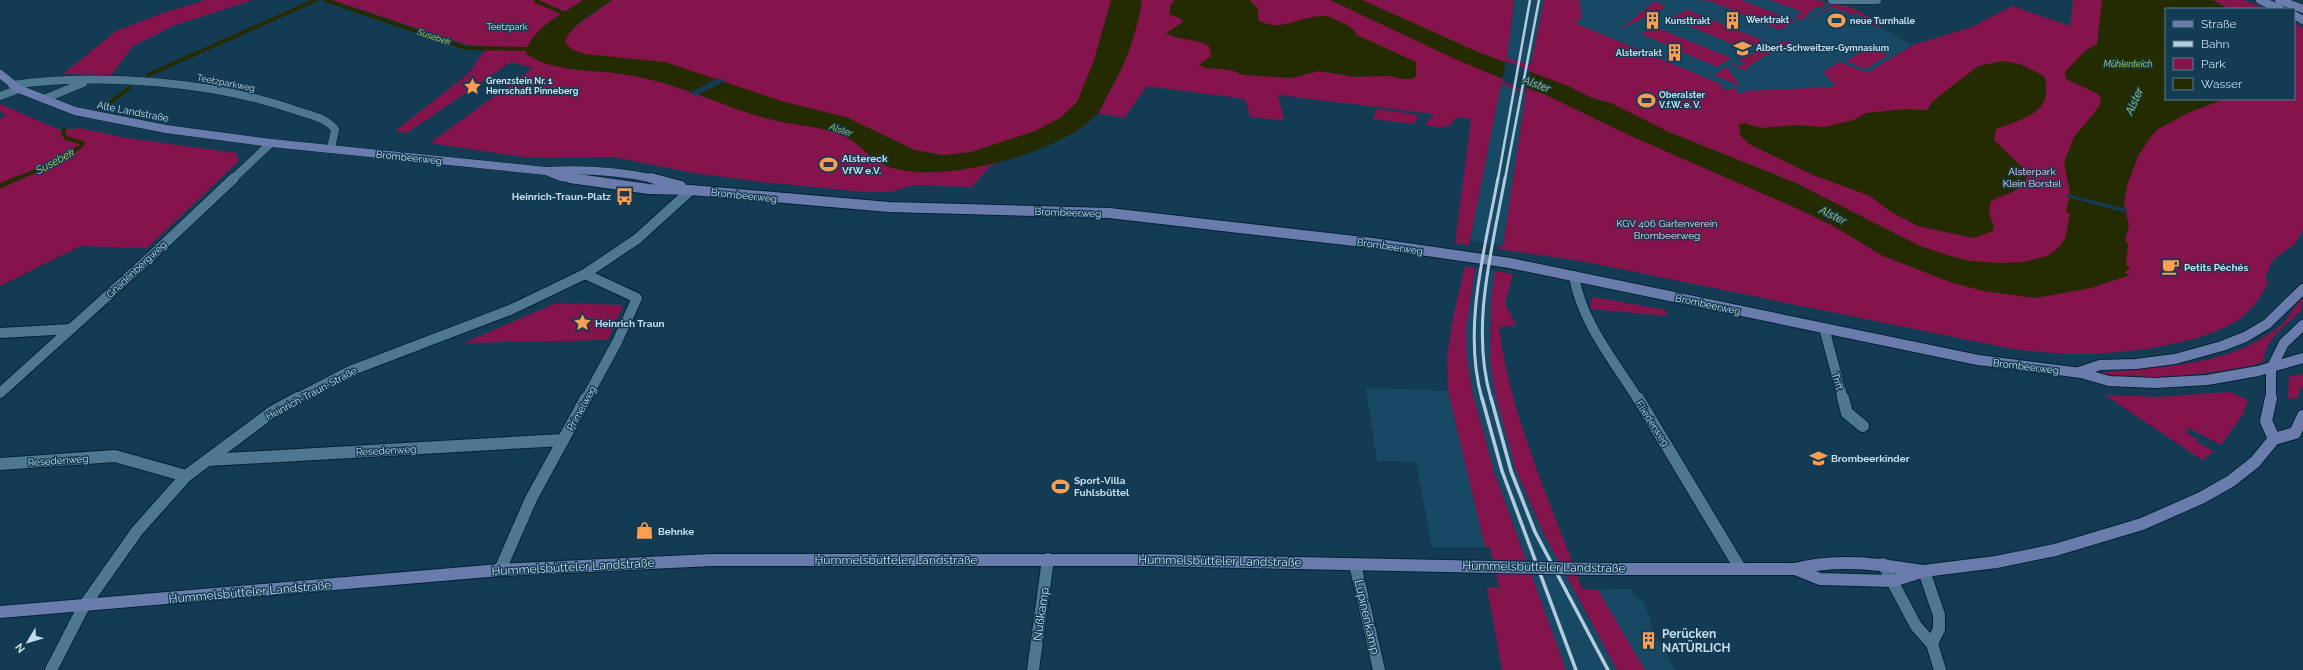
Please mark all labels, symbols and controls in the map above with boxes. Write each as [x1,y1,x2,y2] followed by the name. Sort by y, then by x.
[2165,8,2295,100] legend
[1723,10,1743,30] building icon: Werktrakt
[1642,11,1662,31] building icon: Kunsttrakt
[1827,11,1847,31] sports icon: neue Turnhalle
[1746,15,1790,25] place label: Werktrakt
[1665,16,1711,26] place label: Kunsttrakt
[1850,16,1916,26] place label: neue Turnhalle
[2201,17,2237,31] text: Straße
[487,22,528,32] park label: Teetzpark
[415,26,452,47] water label: Susebek
[2201,37,2230,51] text: Bahn
[1733,38,1753,58] school or university icon: Albert-Schweitzer-Gymnasium
[1665,43,1685,63] building icon: Alstertrakt
[1756,43,1889,53] place label: Albert-Schweitzer-Gymnasium
[1616,48,1663,58] place label: Alstertrakt
[2201,57,2226,71] text: Park
[2103,59,2153,69] water label: Mühlenteich
[196,72,256,94] street label: Teetzparkweg
[1520,73,1553,96] water label: Alster
[463,76,483,96] place icon: Grenzstein Nr. 1 Herrschaft Pinneberg
[486,76,579,96] place label: Grenzstein Nr. 1 Herrschaft Pinneberg
[2201,77,2243,91] text: Wasser
[2122,85,2147,118] water label: Alster
[1636,90,1656,110] sports icon: Oberalster V.f.W. e. V.
[1659,90,1706,110] place label: Oberalster V.f.W. e. V.
[96,99,170,124] street label: Alte Landstraße
[827,121,854,139] water label: Alster
[33,146,77,178] water label: Susebek
[375,149,443,166] street label: Brombeerweg
[842,153,888,176] place label: Alstereck VfW e.V.
[819,154,839,174] sports icon: Alstereck VfW e.V.
[2003,166,2061,189] park label: Alsterpark Klein Borstel
[614,186,634,206] bus stop icon: Heinrich-Traun-Platz
[710,187,778,204] street label: Brombeerweg
[512,191,611,202] place label: Heinrich-Traun-Platz
[1816,203,1849,228] water label: Alster
[1035,206,1101,219] street label: Brombeerweg
[1616,218,1718,241] park label: KGV 406 Gartenverein Brombeerweg
[1356,236,1424,257] street label: Brombeerweg
[104,239,169,300] street label: Gnadenbergweg
[2161,257,2181,277] cafe icon: Petits Péchés
[2184,262,2248,273] place label: Petits Péchés
[1674,292,1742,317] street label: Brombeerweg
[572,313,592,333] place icon: Heinrich Traun
[595,318,665,329] place label: Heinrich Traun
[1992,357,2060,376] street label: Brombeerweg
[264,365,359,422] street label: Heinrich-Traun-Straße
[1830,371,1845,392] street label: Trift
[565,384,598,433] street label: Primelweg
[1634,398,1671,448] street label: Fliederweg
[355,443,417,458] street label: Resedenweg
[1808,448,1828,468] school or university icon: Brombeerkinder
[27,453,89,468] street label: Resedenweg
[1831,453,1910,464] place label: Brombeerkinder
[1074,475,1130,498] place label: Sport-Villa Fuhlsbüttel
[1051,476,1071,496] sports icon: Sport-Villa Fuhlsbüttel
[635,521,655,541] shop icon: Behnke
[658,526,694,537] place label: Behnke
[814,553,978,567] street label: Hummelsbütteler Landstraße
[1138,553,1302,569] street label: Hummelsbütteler Landstraße
[491,556,655,578] street label: Hummelsbütteler Landstraße
[1462,559,1626,575] street label: Hummelsbütteler Landstraße
[168,578,332,606] street label: Hummelsbütteler Landstraße
[1352,578,1382,656] street label: Lupinenkamp
[1030,586,1052,642] street label: Nußkamp
[8,622,48,662] north arrow
[1662,627,1731,655] place label: Perücken NATÜRLICH
[1639,631,1659,651] building icon: Perücken NATÜRLICH
[13,641,28,655] text: N

